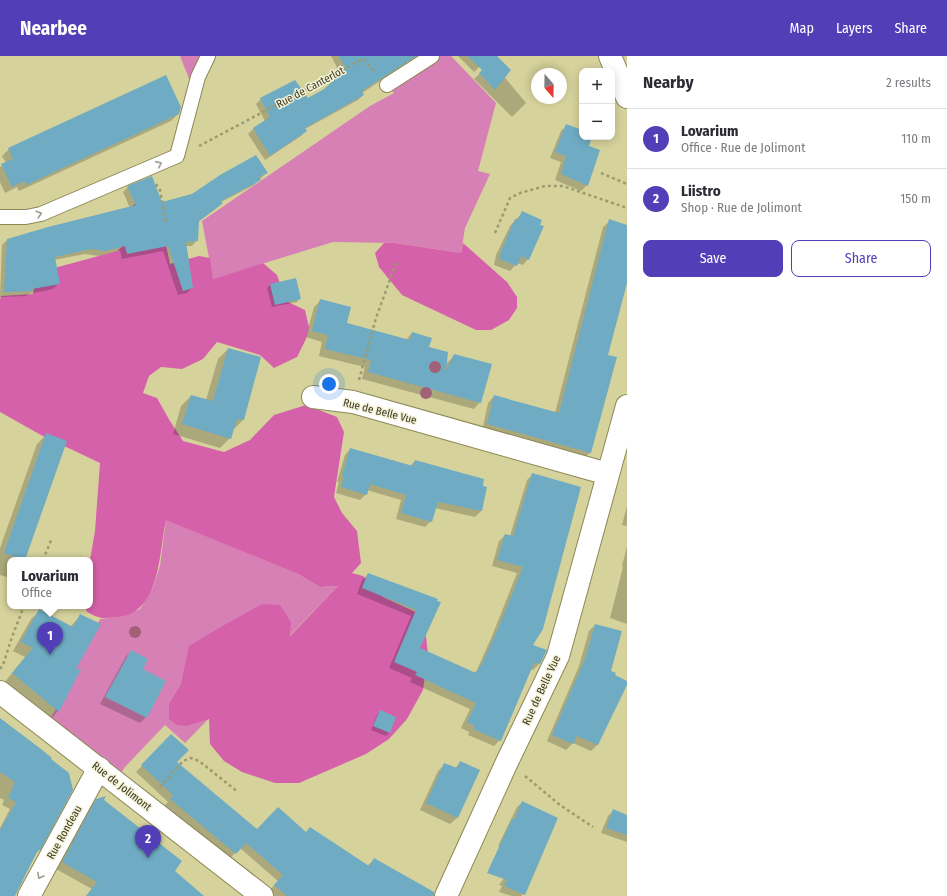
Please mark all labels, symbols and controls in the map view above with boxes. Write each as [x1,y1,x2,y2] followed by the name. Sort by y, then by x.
[20,17,87,40] text: Nearbee
[790,20,814,37] text: Map
[836,20,872,37] text: Layers
[894,20,927,37] text: Share
[274,64,347,111] street label: Rue de Canterlot
[531,68,567,104] north arrow
[579,68,615,140] map controls
[579,68,615,104] button: +
[643,72,694,93] text: Nearby
[886,75,931,90] text: 2 results
[579,104,615,140] button: −
[681,122,738,140] text: Lovarium
[653,131,659,146] text: 1
[901,131,931,146] text: 110 m
[681,140,805,155] text: Office · Rue de Jolimont
[154,161,162,169] one-way arrow
[681,182,721,200] text: Liistro
[653,191,659,206] text: 2
[900,191,931,206] text: 150 m
[681,200,802,215] text: Shop · Rue de Jolimont
[35,210,42,219] one-way arrow
[643,240,783,277] button: Save
[791,240,931,277] button: Share
[319,374,339,394] your location
[342,396,418,427] street label: Rue de Belle Vue
[7,557,93,609] popup
[21,567,79,585] text: Lovarium
[21,585,52,600] text: Office
[37,622,63,655] pin: 1
[520,653,563,727] street label: Rue de Belle Vue
[89,759,154,814] street label: Rue de Jolimont
[44,803,85,861] street label: Rue Rondeau
[135,825,161,858] pin: 2
[37,872,44,879] one-way arrow

